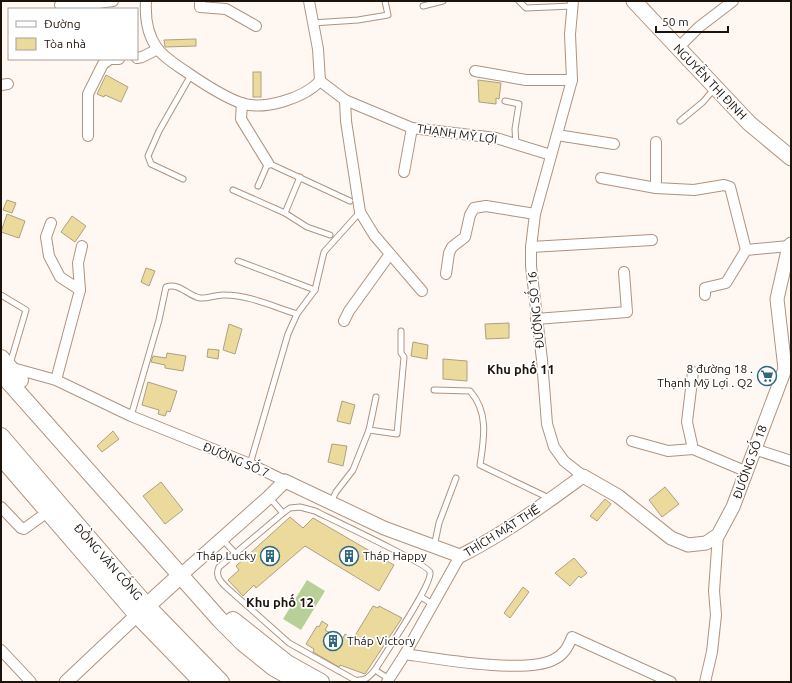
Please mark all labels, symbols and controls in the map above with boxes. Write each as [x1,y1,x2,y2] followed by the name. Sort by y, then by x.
[8,8,138,60] legend
[656,8,728,34] scale bar
[662,15,689,28] text: 50 m
[44,17,81,30] text: Đường
[44,37,86,50] text: Tòa nhà
[671,40,751,123] street label: NGUYỄN THỊ ĐỊNH
[416,121,498,147] street label: THẠNH MỸ LỢI
[522,271,546,350] street label: ĐƯỜNG SỐ 16
[487,360,555,376] district label: Khu phố 11
[657,362,753,390] place label: 8 đường 18 . Thạnh Mỹ Lợi . Q2
[756,365,778,387] supermarket icon: 8 đường 18 . Thạnh Mỹ Lợi . Q2
[728,422,769,500] street label: ĐƯỜNG SỐ 18
[201,437,272,479] street label: ĐƯỜNG SỐ 7
[461,501,542,560] street label: THÍCH MẬT THỂ
[72,519,147,602] street label: ĐỒNG VĂN CỐNG
[259,545,281,567] building icon: Tháp Lucky
[338,545,360,567] building icon: Tháp Happy
[196,549,256,562] place label: Tháp Lucky
[363,549,427,562] place label: Tháp Happy
[246,593,314,609] district label: Khu phố 12
[322,630,344,652] building icon: Tháp Victory
[347,634,415,647] place label: Tháp Victory

